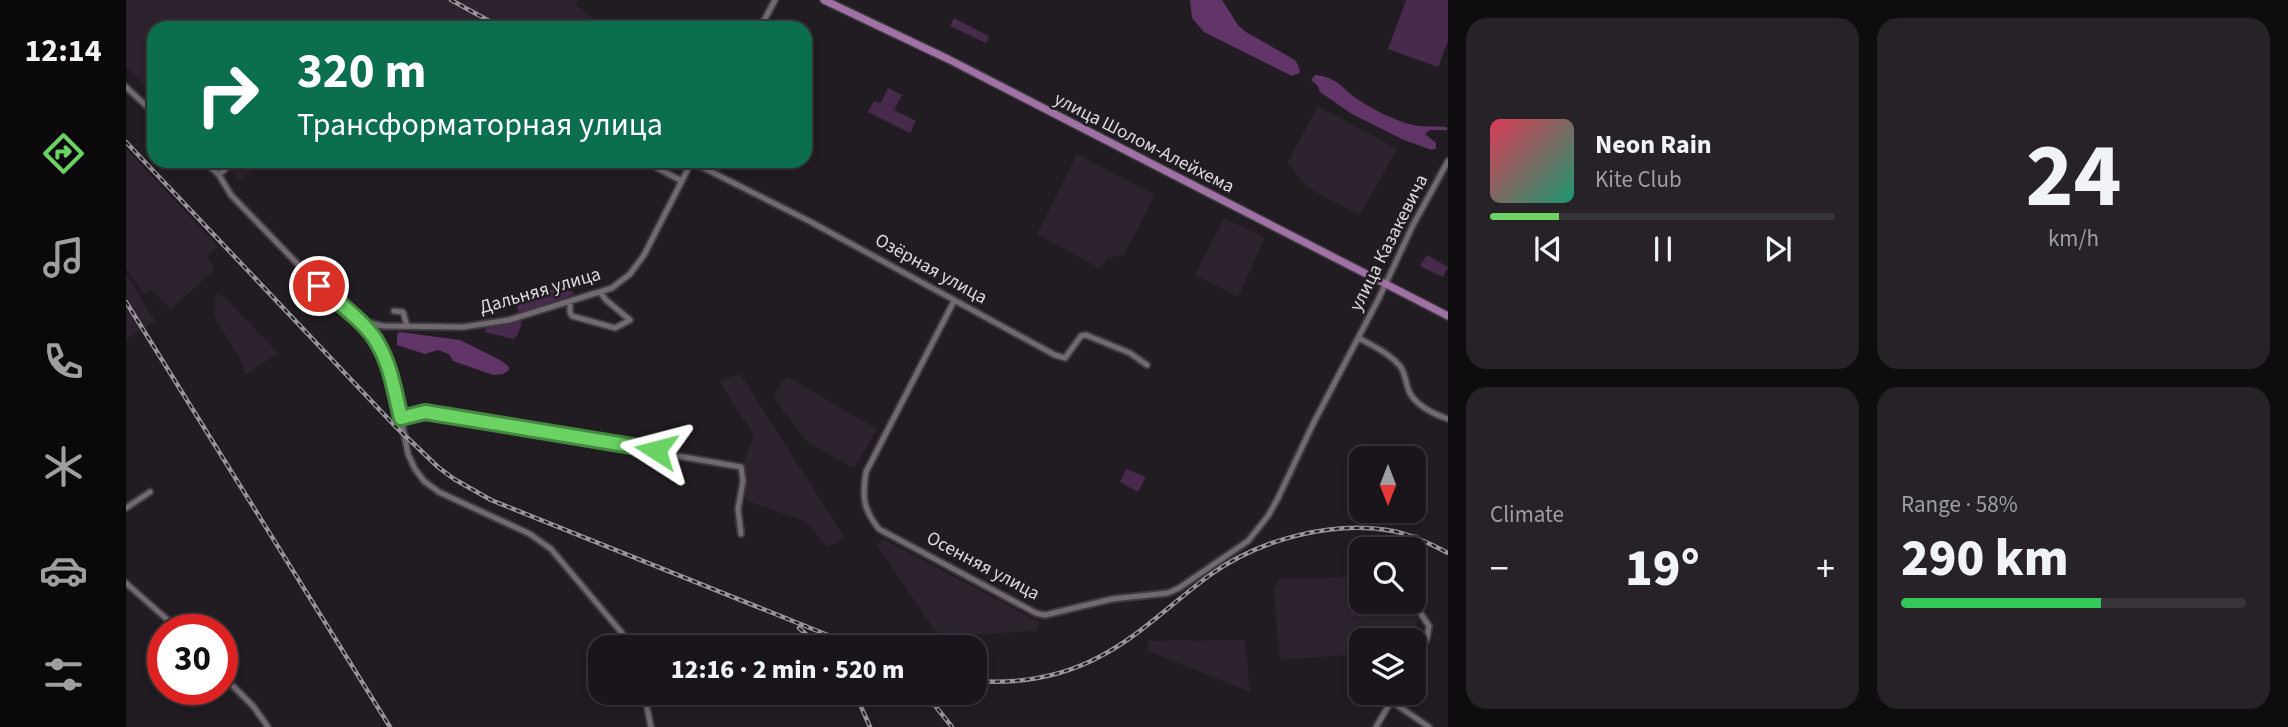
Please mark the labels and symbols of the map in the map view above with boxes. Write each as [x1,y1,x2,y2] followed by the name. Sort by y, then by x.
[1049,86,1239,200] street label: улица Шолом-Алейхема
[1343,170,1435,316] street label: улица Казакевича
[870,227,992,311] street label: Озёрная улица
[289,256,349,316] pin
[476,261,604,321] street label: Дальняя улица
[619,413,693,487] position arrow
[1349,446,1426,523] north arrow
[922,525,1044,607] street label: Осенняя улица
[147,614,238,705] speed limit sign: 30

